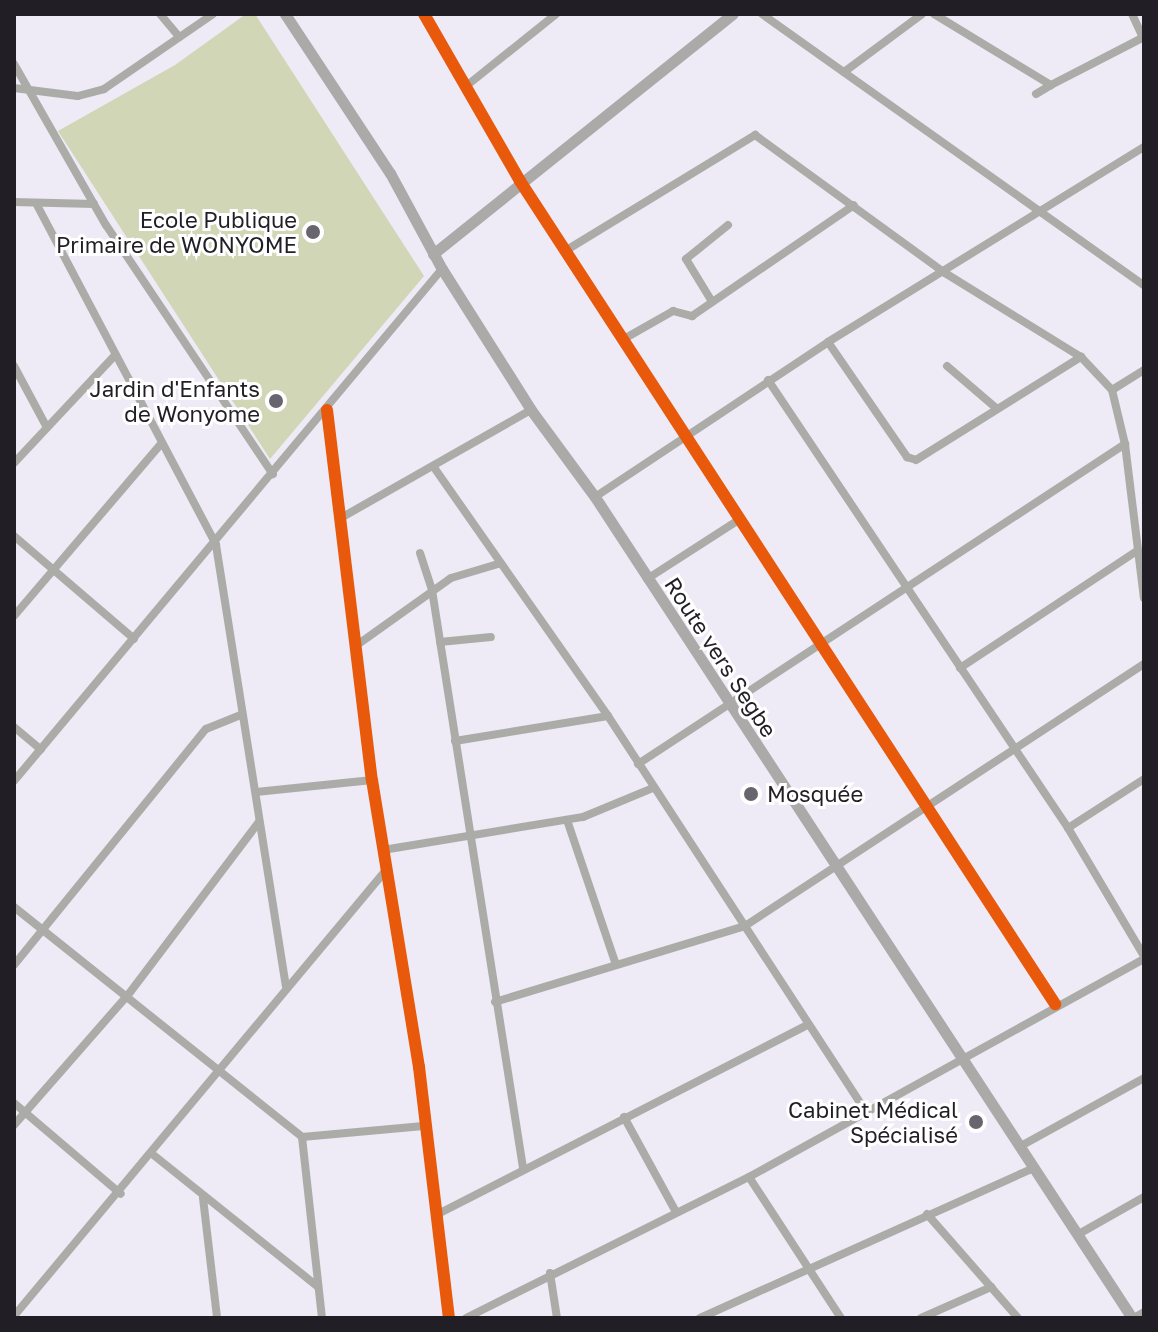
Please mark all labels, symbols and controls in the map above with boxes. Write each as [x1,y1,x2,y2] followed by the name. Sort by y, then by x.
[56,206,297,258] place label: Ecole Publique Primaire de WONYOME
[304,223,322,241] marker: Ecole Publique Primaire de WONYOME
[89,375,260,426] place label: Jardin d'Enfants de Wonyome
[267,392,285,410] marker: Jardin d'Enfants de Wonyome
[659,572,783,742] street label: Route vers Segbe
[767,781,863,807] place label: Mosquée
[742,785,760,803] marker: Mosquée
[788,1096,958,1148] place label: Cabinet Médical Spécialisé
[965,1111,987,1133] marker: Cabinet Médical Spécialisé

